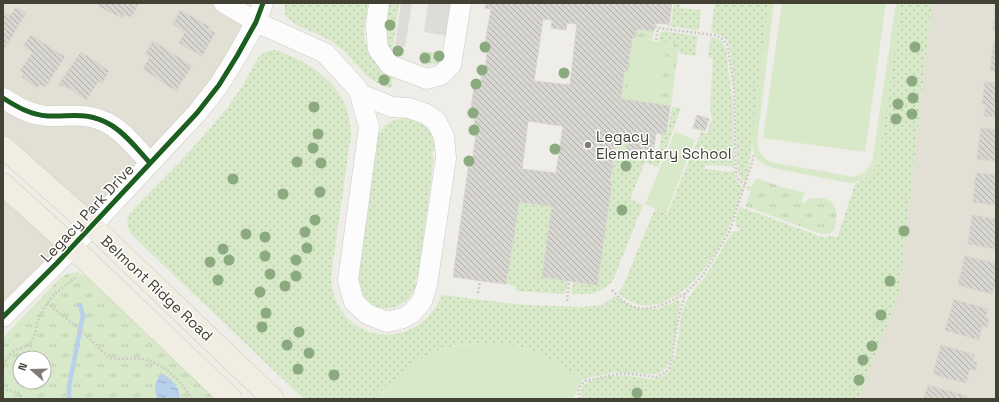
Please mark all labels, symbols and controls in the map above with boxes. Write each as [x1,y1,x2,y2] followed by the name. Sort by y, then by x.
[596,127,732,163] place label: Legacy Elementary School
[583,140,593,150] marker: Legacy Elementary School
[36,160,138,266] street label: Legacy Park Drive
[97,231,217,345] street label: Belmont Ridge Road
[12,350,52,390] north arrow
[15,361,30,372] text: N

